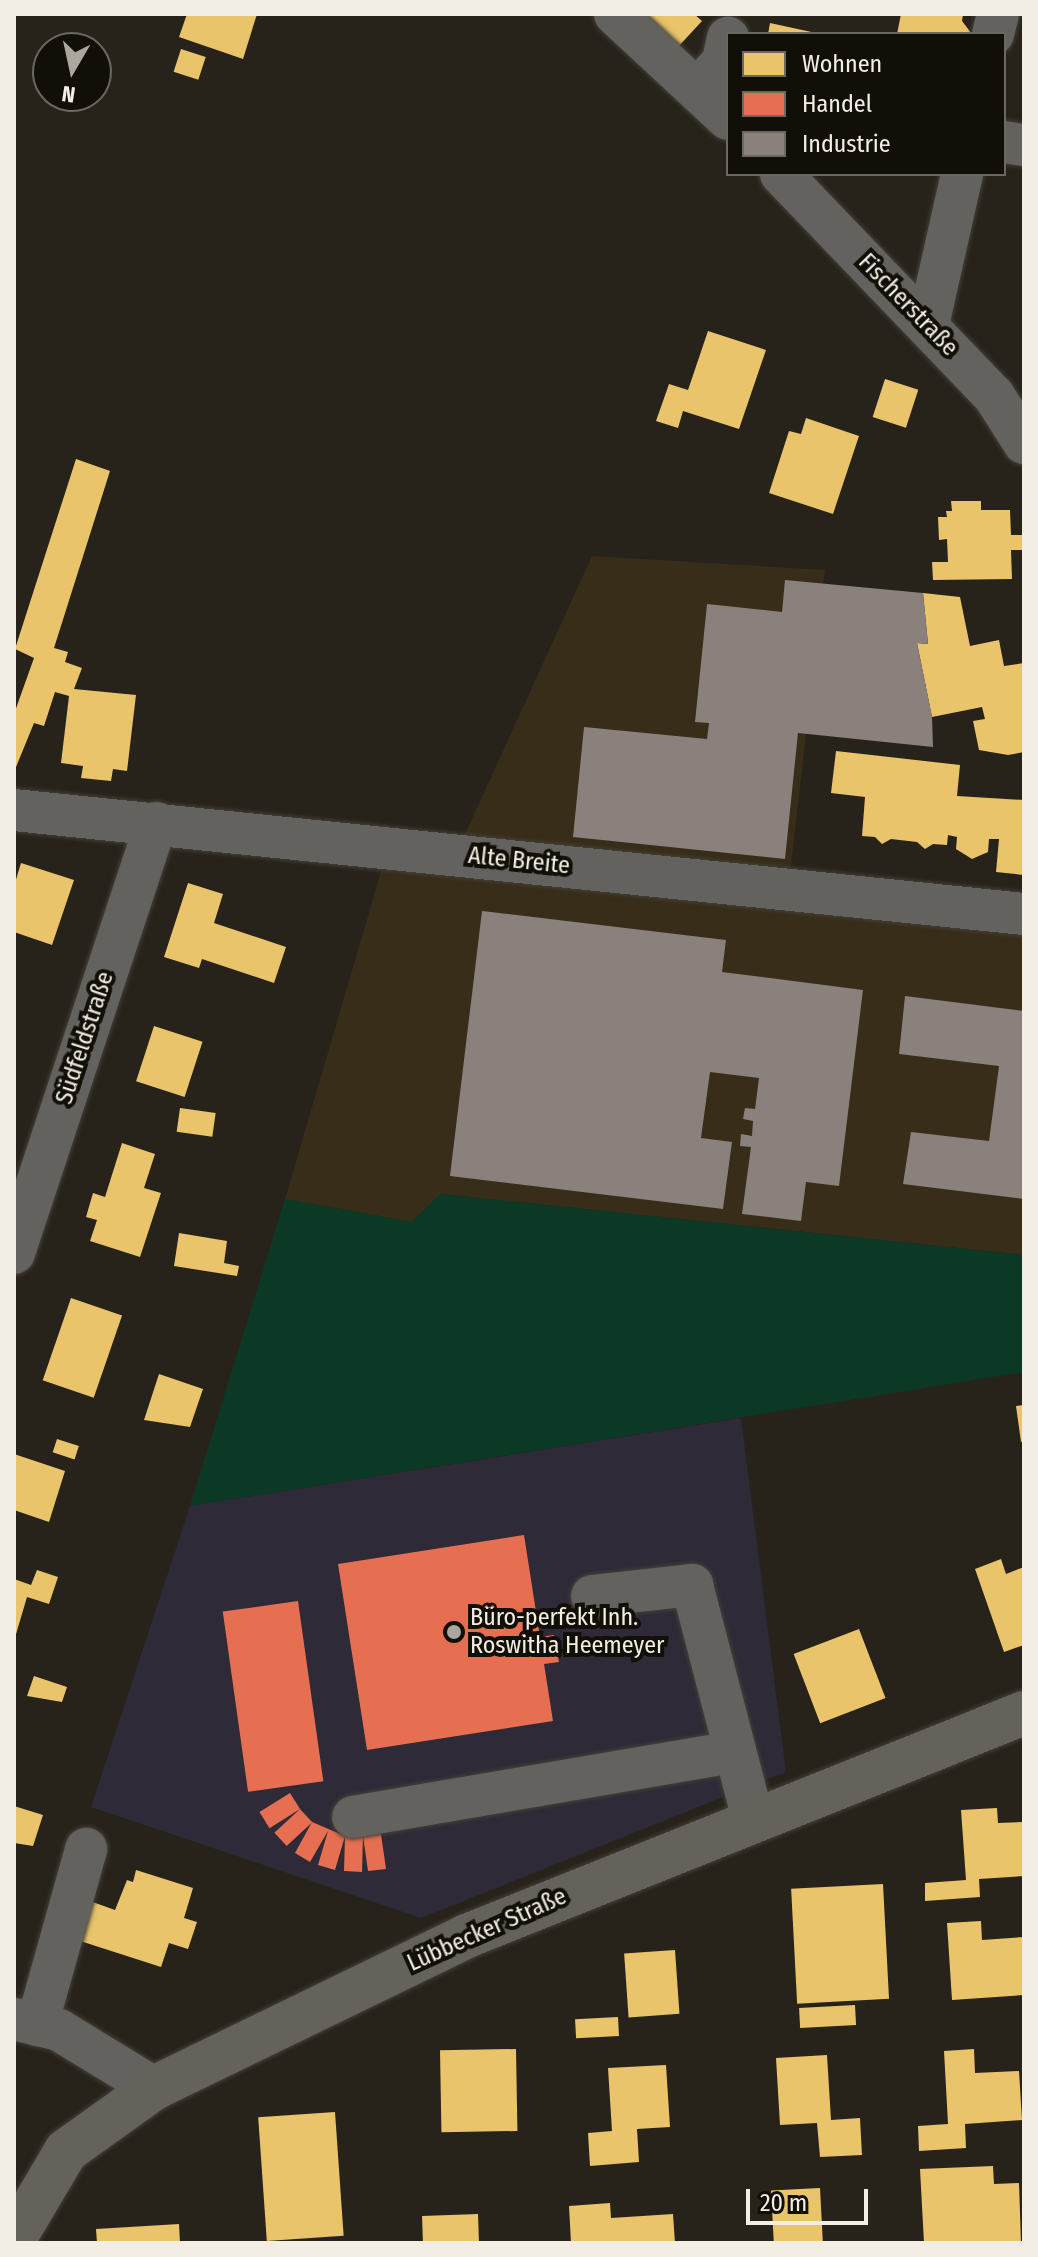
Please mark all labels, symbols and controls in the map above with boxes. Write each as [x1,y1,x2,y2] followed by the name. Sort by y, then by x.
[32,32,112,112] north arrow
[726,32,1006,176] legend
[802,50,882,78] text: Wohnen
[60,80,77,109] text: N
[802,90,872,118] text: Handel
[802,130,891,158] text: Industrie
[852,248,964,362] street label: Fischerstraße
[467,841,571,881] street label: Alte Breite
[50,968,120,1108] street label: Südfeldstraße
[470,1604,664,1660] place label: Büro-perfekt Inh. Roswitha Heemeyer
[445,1623,463,1641] marker: Büro-perfekt Inh. Roswitha Heemeyer
[403,1882,571,1978] street label: Lübbecker Straße
[750,2173,872,2223] scale bar
[760,2189,807,2217] text: 20 m

